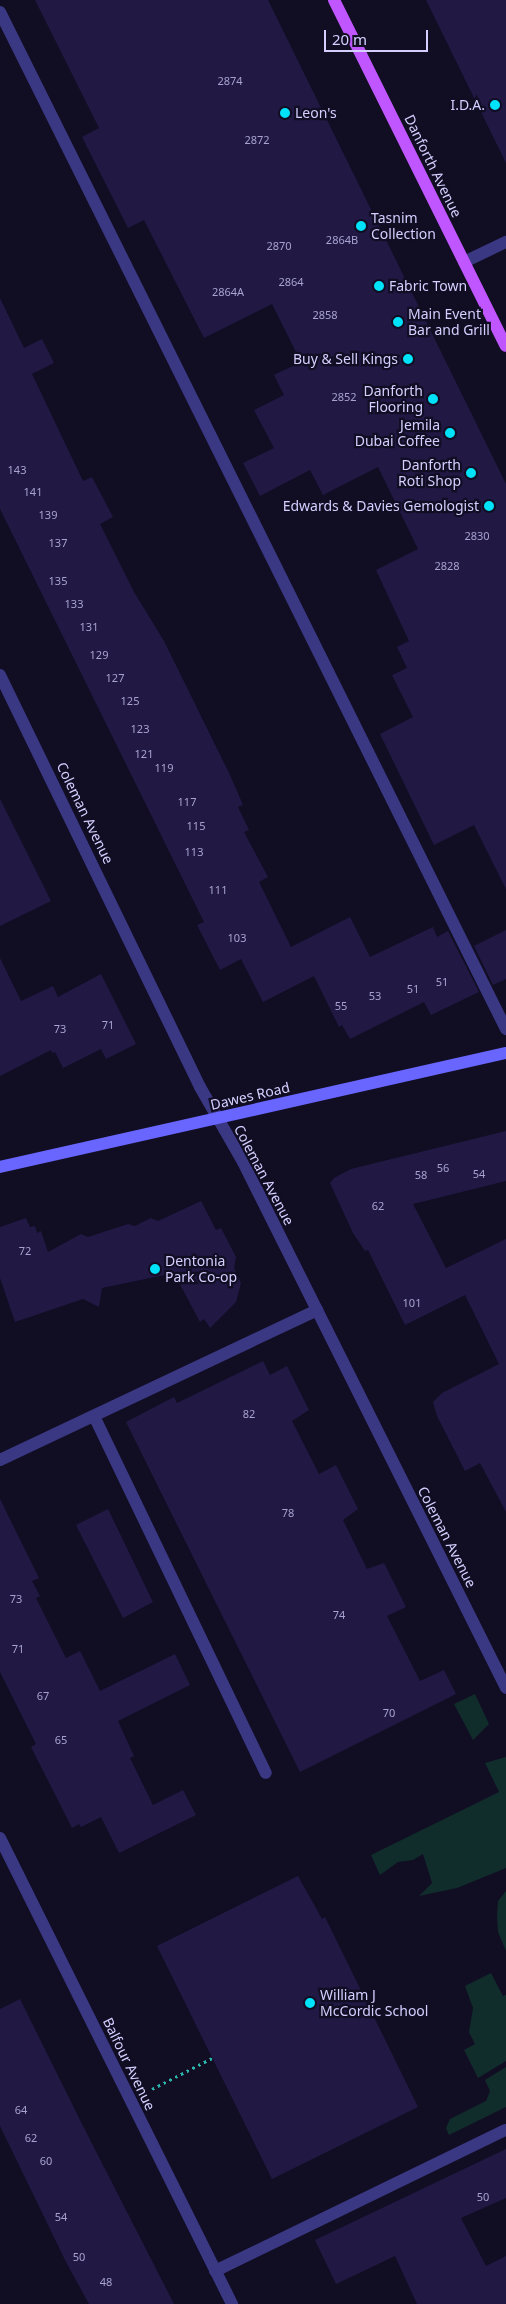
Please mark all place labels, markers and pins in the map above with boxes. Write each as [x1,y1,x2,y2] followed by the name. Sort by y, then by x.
[450,97,485,113] place label: I.D.A.
[489,99,501,111] marker: I.D.A.
[295,105,337,121] place label: Leon's
[279,107,291,119] marker: Leon's
[371,210,436,242] place label: Tasnim Collection
[355,220,367,232] marker: Tasnim Collection
[389,278,467,294] place label: Fabric Town
[373,280,385,292] marker: Fabric Town
[408,306,490,338] place label: Main Event Bar and Grill
[392,316,404,328] marker: Main Event Bar and Grill
[293,351,398,367] place label: Buy & Sell Kings
[402,353,414,365] marker: Buy & Sell Kings
[364,383,423,416] place label: Danforth Flooring
[427,393,439,405] marker: Danforth Flooring
[355,417,440,450] place label: Jemila Dubai Coffee
[444,427,456,439] marker: Jemila Dubai Coffee
[398,457,461,490] place label: Danforth Roti Shop
[465,467,477,479] marker: Danforth Roti Shop
[283,498,479,514] place label: Edwards & Davies Gemologist
[483,500,495,512] marker: Edwards & Davies Gemologist
[165,1253,237,1285] place label: Dentonia Park Co-op
[149,1263,161,1275] marker: Dentonia Park Co-op
[320,1987,428,2020] place label: William J McCordic School
[304,1997,316,2009] marker: William J McCordic School

